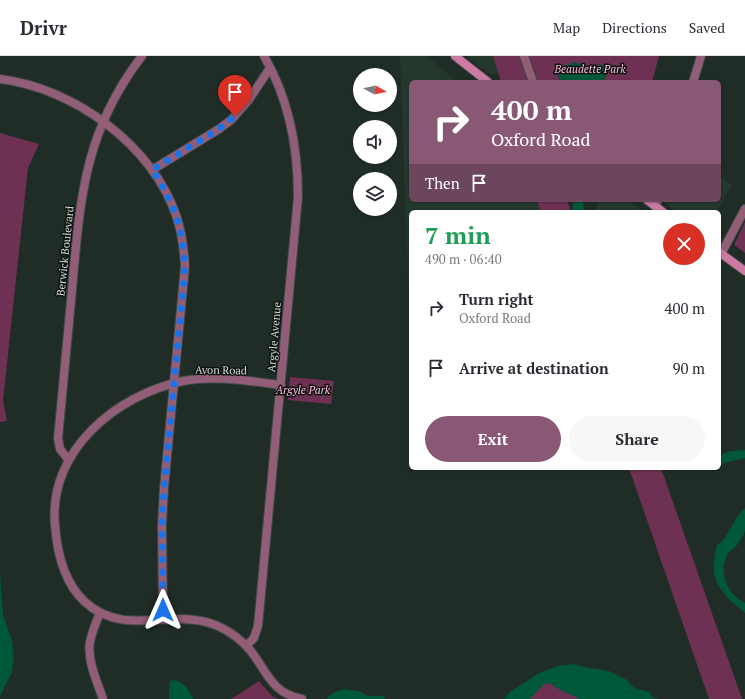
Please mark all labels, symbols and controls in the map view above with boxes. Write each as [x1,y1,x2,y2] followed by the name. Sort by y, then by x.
[20,15,67,40] text: Drivr
[553,18,580,37] text: Map
[602,18,667,37] text: Directions
[689,18,725,37] text: Saved
[553,62,626,76] park label: Beaudette Park
[353,68,397,112] north arrow
[353,68,397,216] map controls
[218,75,252,116] pin
[224,81,246,103] icon: arrive
[491,91,572,128] text: 400 m
[425,96,477,148] icon: right
[353,120,397,164] button: sound
[491,127,591,151] text: Oxford Road
[353,172,397,216] button: layers
[468,172,490,194] icon: arrive
[425,173,460,193] text: Then
[53,205,77,297] street label: Berwick Boulevard
[425,219,491,251] text: 7 min
[663,223,705,265] button: close
[425,250,502,268] text: 490 m · 06:40
[459,289,534,309] text: Turn right
[425,297,447,319] icon: right
[664,298,705,318] text: 400 m
[264,301,284,373] street label: Argyle Avenue
[459,309,531,327] text: Oxford Road
[425,357,447,379] icon: arrive
[459,358,609,378] text: Arrive at destination
[672,358,705,378] text: 90 m
[195,363,247,377] street label: Avon Road
[275,383,331,397] park label: Argyle Park
[425,416,561,462] button: Exit
[569,416,705,462] button: Share
[142,589,184,631] position arrow

